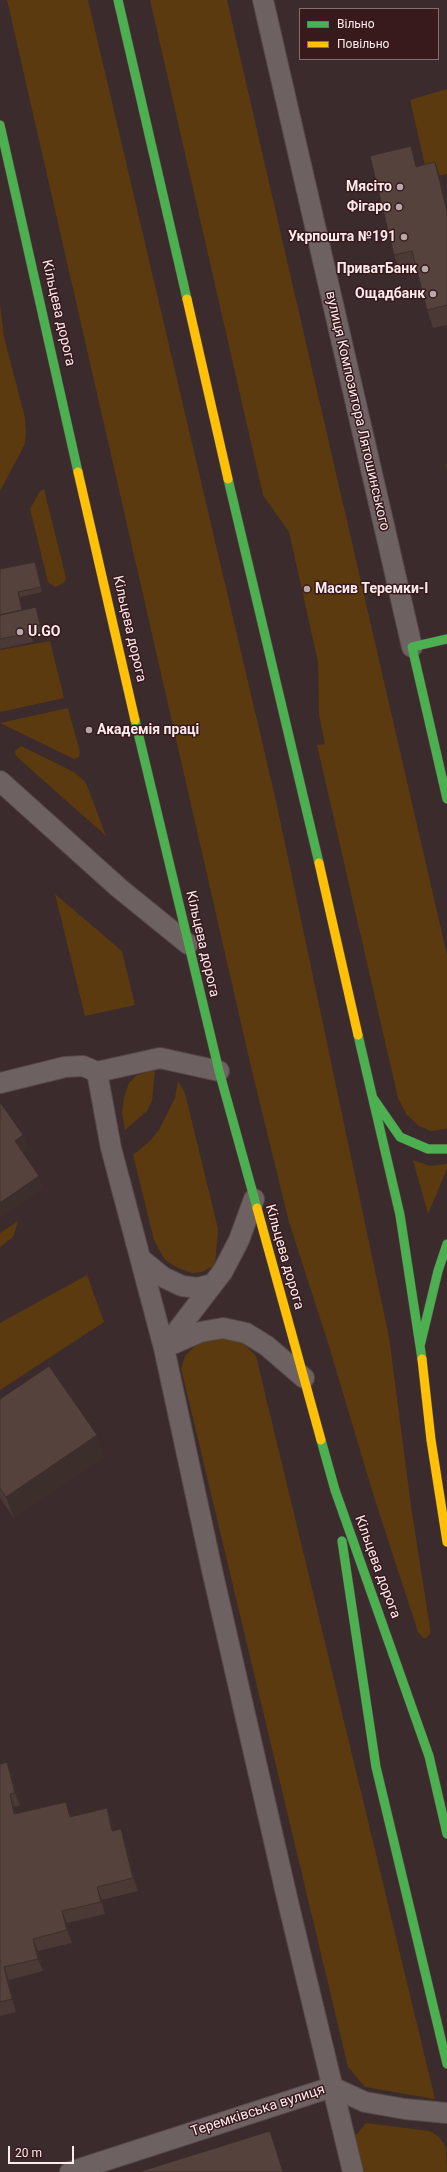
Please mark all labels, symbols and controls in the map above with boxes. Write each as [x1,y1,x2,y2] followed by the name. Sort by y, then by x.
[299,8,439,60] legend
[337,17,375,31] text: Вільно
[337,37,389,51] text: Повільно
[346,179,392,195] place label: Мясіто
[395,182,405,192] marker: Мясіто
[347,199,391,215] place label: Фігаро
[394,202,404,212] marker: Фігаро
[288,229,396,245] place label: Укрпошта №191
[399,232,409,242] marker: Укрпошта №191
[38,258,78,368] street label: Кільцева дорога
[337,261,417,277] place label: ПриватБанк
[420,264,430,274] marker: ПриватБанк
[355,286,425,302] place label: Ощадбанк
[428,289,438,299] marker: Ощадбанк
[321,290,393,532] street label: вулиця Композитора Лятошинського
[109,574,149,684] street label: Кільцева дорога
[315,581,428,597] place label: Масив Теремки-I
[302,584,312,594] marker: Масив Теремки-I
[28,624,60,640] place label: U.GO
[15,627,25,637] marker: U.GO
[97,722,199,738] place label: Академія праці
[84,725,94,735] marker: Академія праці
[182,889,222,999] street label: Кільцева дорога
[261,1202,307,1312] street label: Кільцева дорога
[351,1513,403,1621] street label: Кільцева дорога
[189,2081,327,2141] street label: Теремківська вулиця
[10,2138,76,2164] scale bar
[15,2146,42,2160] text: 20 m

